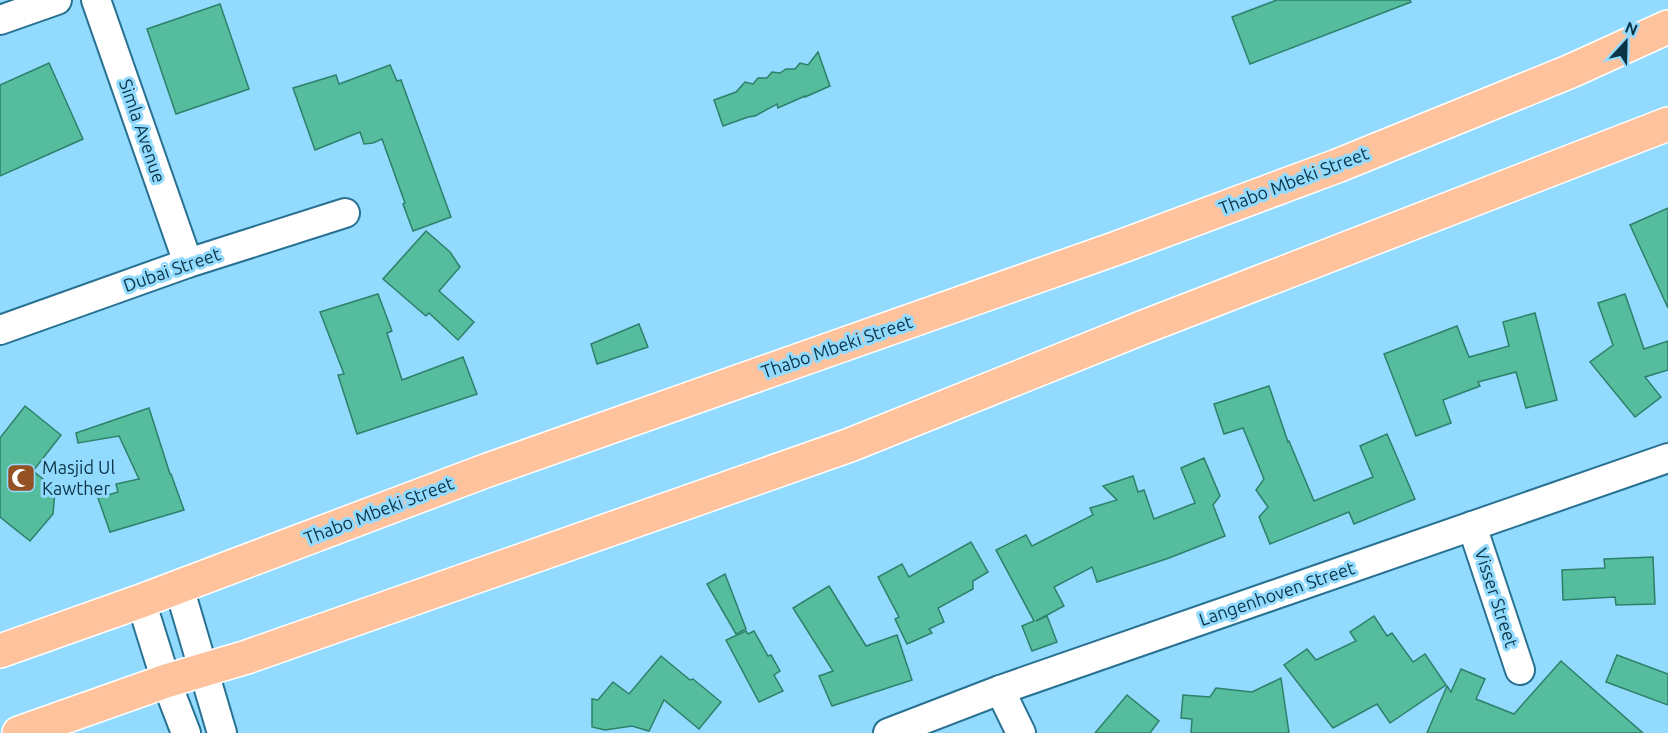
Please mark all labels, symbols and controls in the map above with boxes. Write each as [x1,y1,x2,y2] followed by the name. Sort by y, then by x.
[1596,12,1656,72] north arrow
[1623,18,1641,39] text: N
[116,76,170,185] street label: Simla Avenue
[1216,142,1371,218] street label: Thabo Mbeki Street
[120,243,223,295] street label: Dubai Street
[758,311,915,381] street label: Thabo Mbeki Street
[42,457,115,498] place label: Masjid Ul Kawther
[5,462,37,494] mosque icon: Masjid Ul Kawther
[301,472,456,548] street label: Thabo Mbeki Street
[1472,546,1522,650] street label: Visser Street
[1196,557,1357,629] street label: Langenhoven Street

